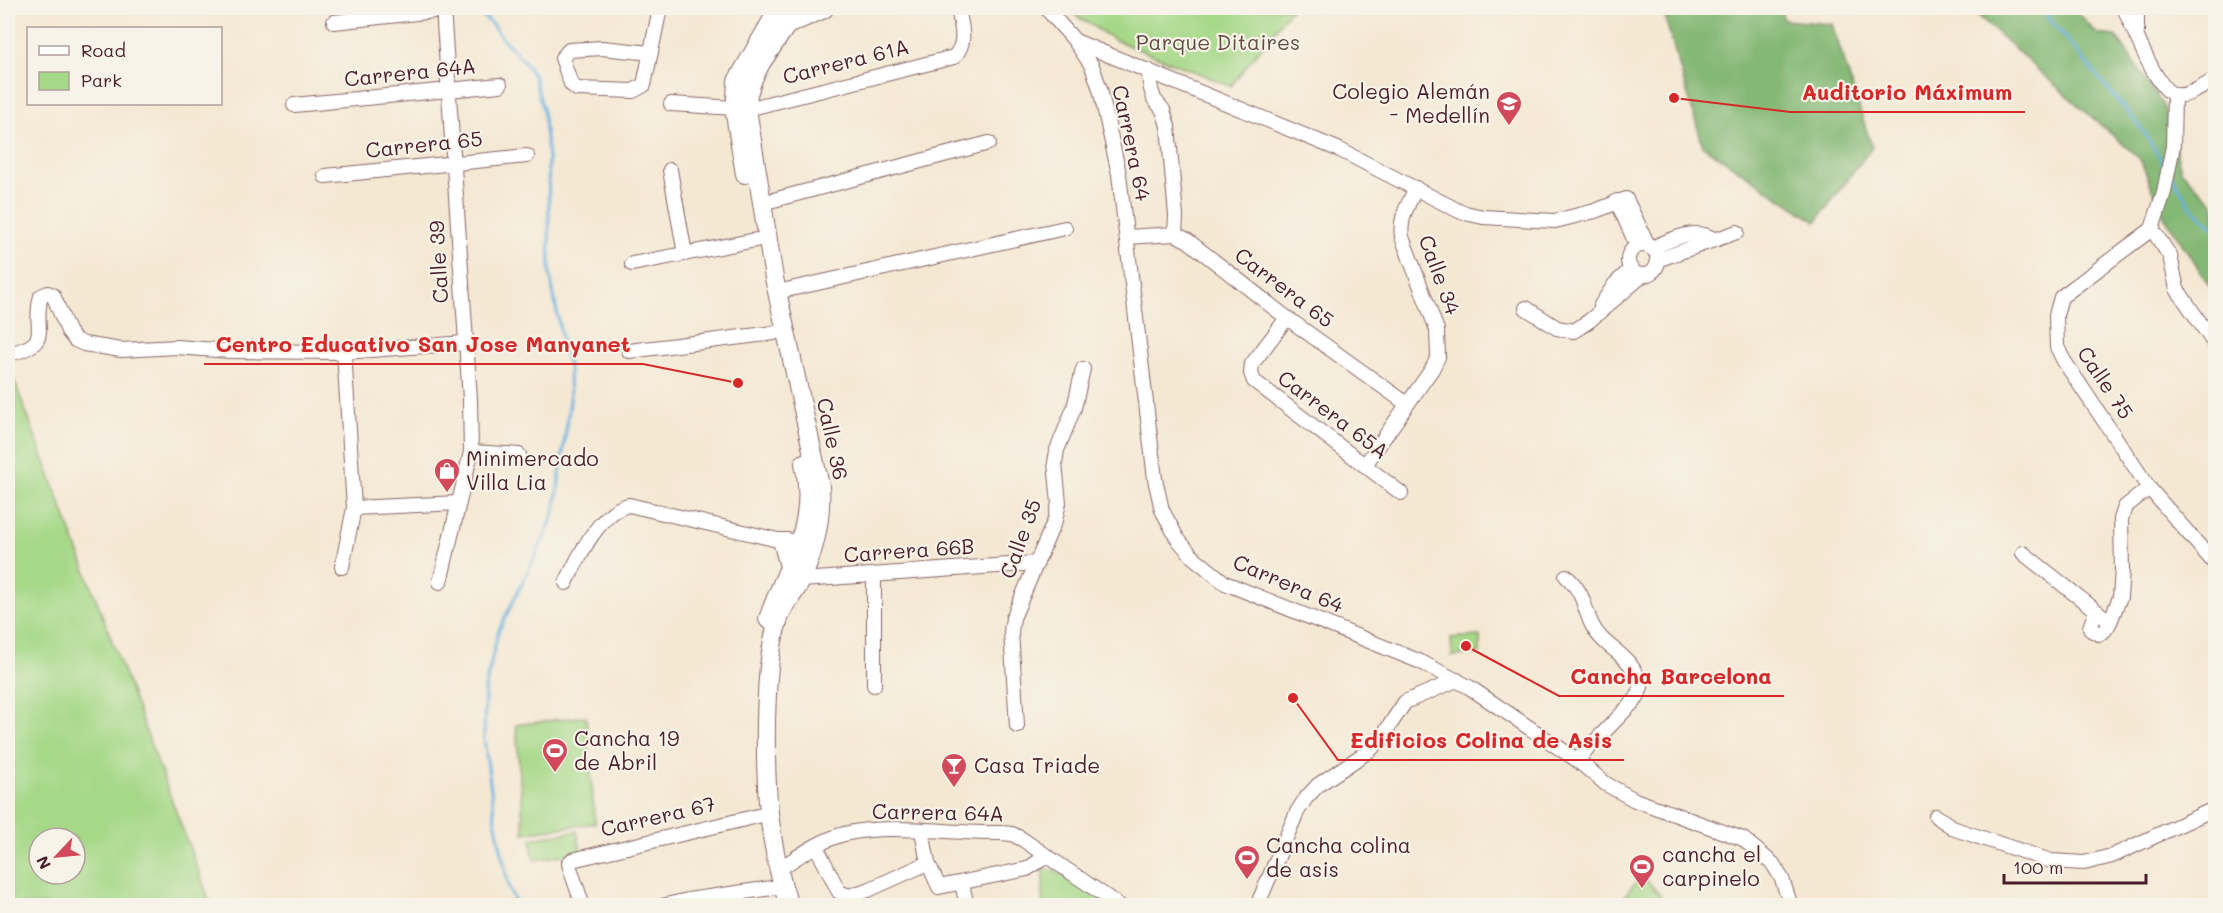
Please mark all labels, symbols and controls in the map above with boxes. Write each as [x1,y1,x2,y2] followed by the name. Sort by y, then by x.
[27,27,222,105] legend
[1136,28,1300,55] park label: Parque Ditaires
[780,32,912,89] street label: Carrera 61A
[81,38,126,62] text: Road
[343,51,477,92] street label: Carrera 64A
[81,68,122,92] text: Park
[1790,72,2025,112] callout: Auditorio Máximum
[1332,77,1490,128] place label: Colegio Alemán - Medellín
[1802,77,2012,106] text: Auditorio Máximum
[1107,82,1158,204] street label: Carrera 64
[1494,89,1524,127] school or university icon: Colegio Alemán - Medellín
[364,124,484,163] street label: Carrera 65
[422,220,453,304] street label: Calle 39
[1414,231,1468,319] street label: Calle 34
[1230,241,1340,333] street label: Carrera 65
[204,324,643,364] callout: Centro Educativo San Jose Manyanet
[216,329,631,358] text: Centro Educativo San Jose Manyanet
[2072,341,2140,424] street label: Calle 75
[1273,363,1395,464] street label: Carrera 65A
[812,395,855,482] street label: Calle 36
[466,444,599,495] place label: Minimercado Villa Lia
[432,456,462,494] shop icon: Minimercado Villa Lia
[993,495,1046,582] street label: Calle 35
[843,531,975,568] street label: Carrera 66B
[1229,547,1349,618] street label: Carrera 64
[1559,656,1784,696] callout: Cancha Barcelona
[1570,661,1772,690] text: Cancha Barcelona
[1338,720,1624,760] callout: Edificios Colina de Asis
[574,724,680,775] place label: Cancha 19 de Abril
[1350,725,1612,754] text: Edificios Colina de Asis
[540,736,570,774] sports icon: Cancha 19 de Abril
[939,751,969,789] bar icon: Casa Triade
[974,751,1100,778] place label: Casa Triade
[598,789,718,842] street label: Carrera 67
[872,797,1004,826] street label: Carrera 64A
[27,826,87,886] north arrow
[1266,831,1411,882] place label: Cancha colina de asis
[1662,840,1761,891] place label: cancha el carpinelo
[1232,843,1262,881] sports icon: Cancha colina de asis
[2004,847,2146,885] scale bar
[1627,852,1657,890] sports icon: cancha el carpinelo
[31,853,55,873] text: N
[2013,855,2063,879] text: 100 m

